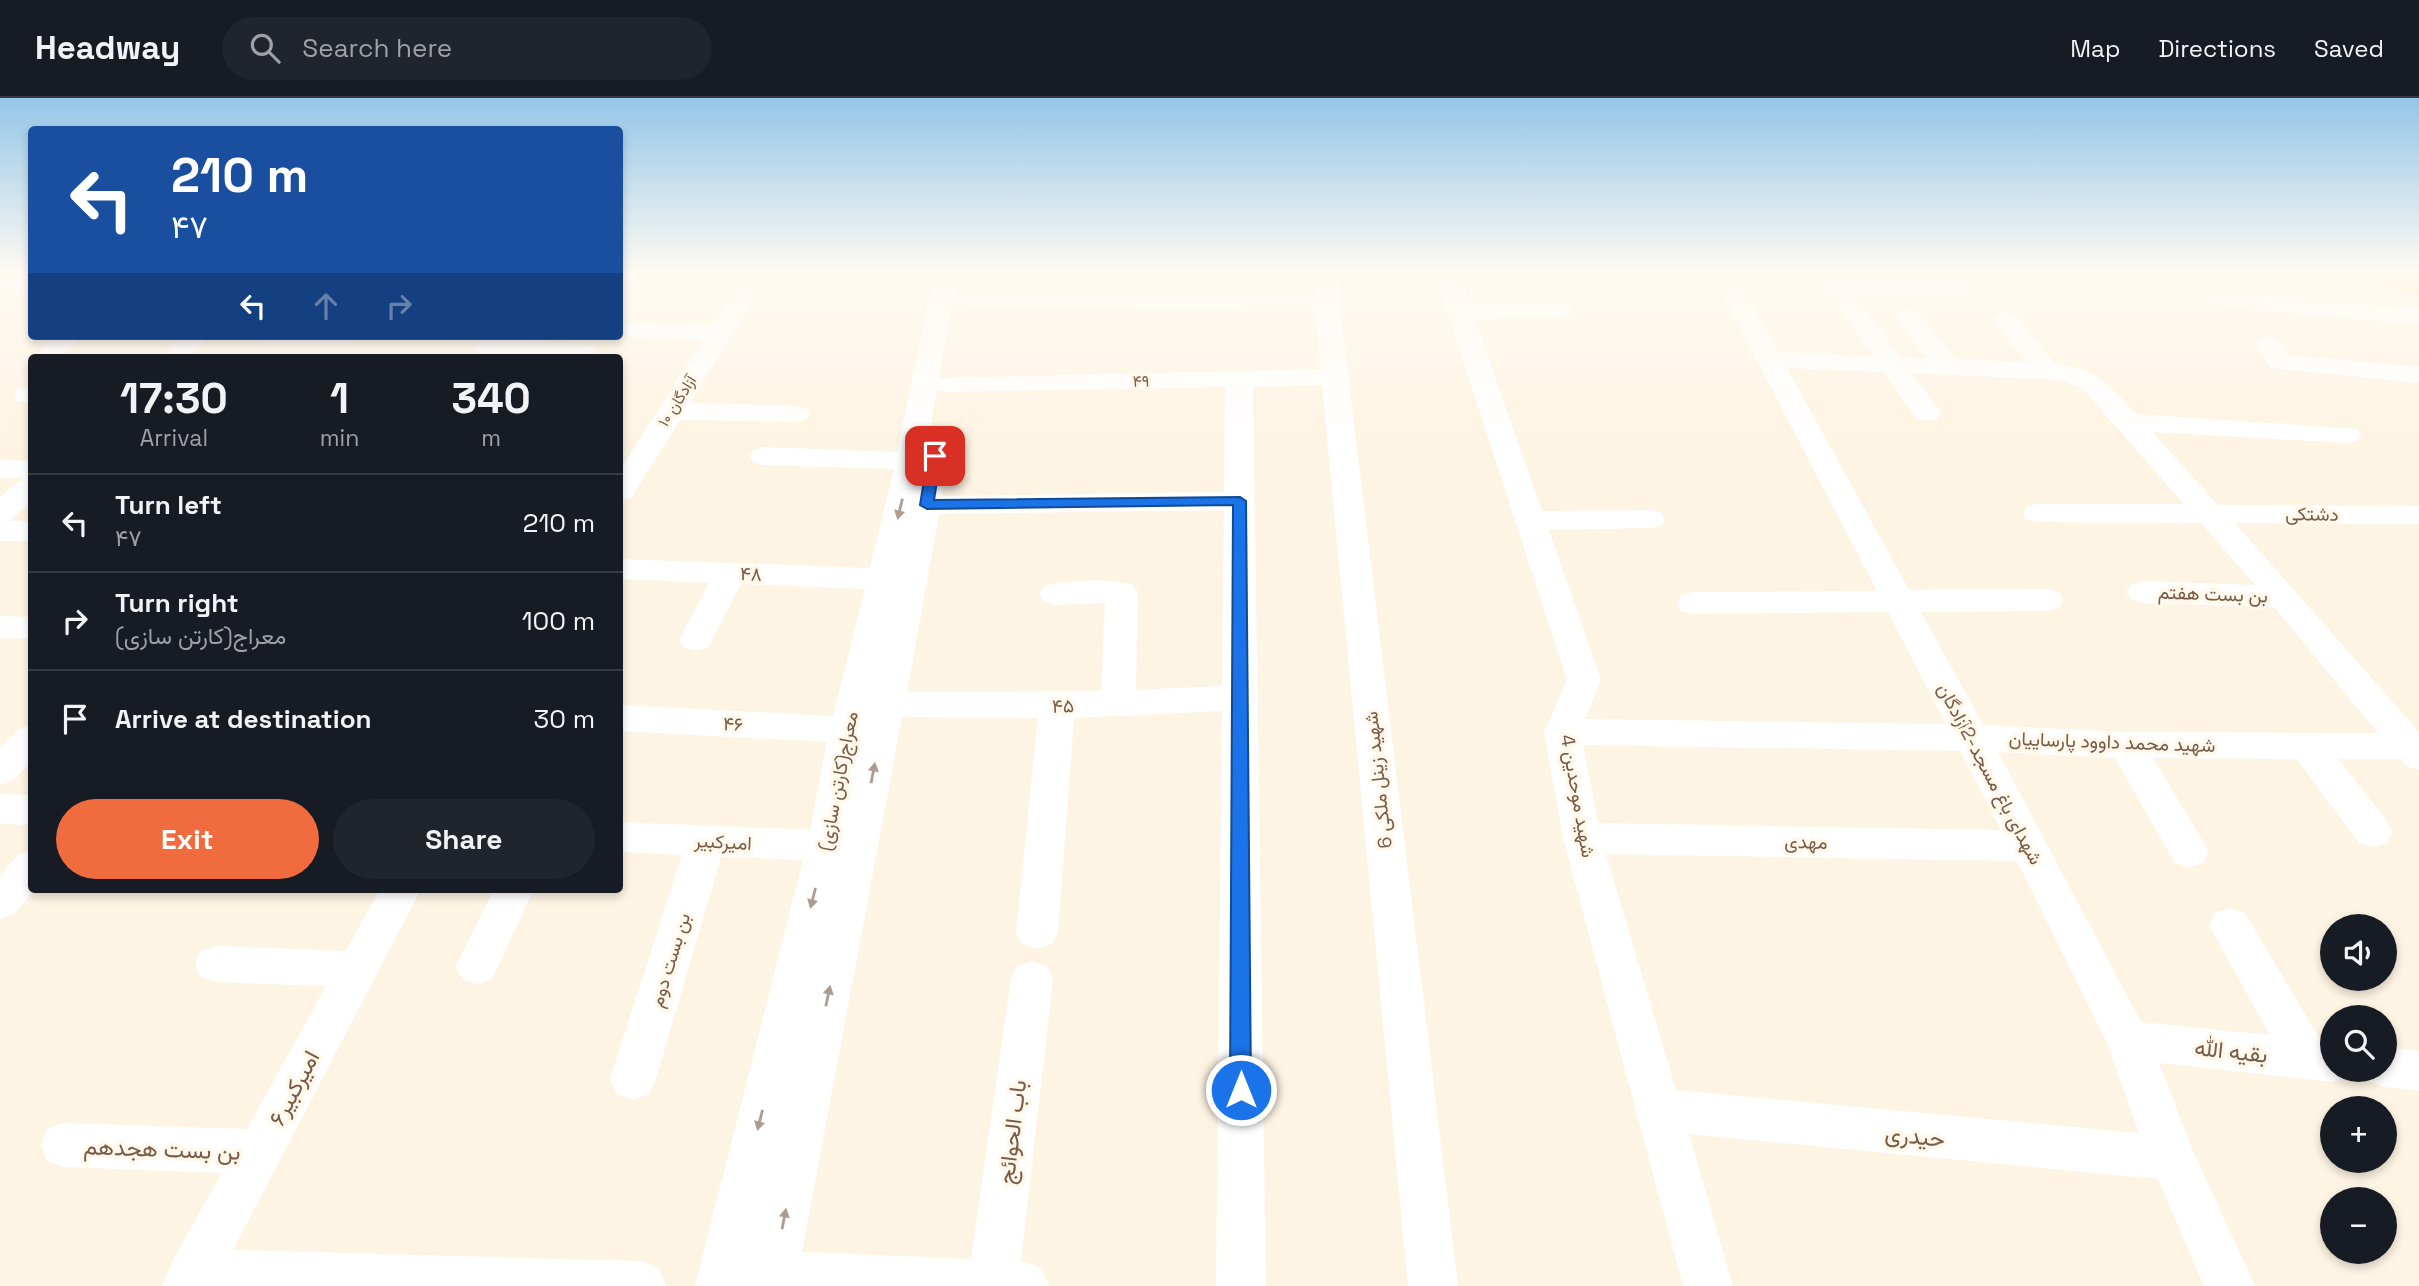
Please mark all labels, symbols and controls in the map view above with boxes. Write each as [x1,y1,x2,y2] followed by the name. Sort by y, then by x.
[222,17,712,80] search box
[35,27,180,69] text: Headway
[246,29,284,67] icon: search
[302,31,452,65] text: Search here
[2070,33,2120,64] text: Map
[2158,33,2276,64] text: Directions
[2314,33,2384,64] text: Saved
[171,144,308,206] text: 210 m
[56,154,147,245] icon: left
[171,207,208,247] text: ۴۷
[234,287,272,325] icon: left
[307,287,345,325] icon: ahead
[380,287,418,325] icon: right
[653,370,702,431] street label: ۱۰ آزادگان
[1132,370,1150,392] street label: ۴۹
[120,372,228,425] text: 17:30
[330,372,349,425] text: 1
[451,372,531,425] text: 340
[140,423,208,453] text: Arrival
[320,423,359,453] text: min
[481,423,501,453] text: m
[905,426,965,486] pin
[916,437,954,475] icon: arrive
[115,488,222,522] text: Turn left
[894,498,905,520] one-way arrow
[2285,501,2339,527] street label: دشتکی
[56,504,94,542] icon: left
[523,506,595,540] text: 210 m
[115,523,142,553] text: ۴۷
[740,561,762,587] street label: ۴۸
[2158,580,2268,608] street label: بن بست هفتم
[115,586,239,620] text: Turn right
[56,602,94,640] icon: right
[522,604,595,638] text: 100 m
[115,621,286,651] text: معراج(کارتن سازی)
[1932,679,2048,869] street label: شهدای‌ باغ مسجد-2آزادگان
[1052,693,1074,719] street label: ۴۵
[56,700,94,738] icon: arrive
[115,702,372,736] text: Arrive at destination
[534,702,595,736] text: 30 m
[812,709,864,853] street label: معراج(کارتن سازی)
[1358,710,1398,850] street label: 6 شهید زینل ملکی
[722,711,744,737] street label: ۴۶
[2008,726,2216,759] street label: شهید محمد داوود پارساییان
[1555,732,1601,860] street label: 4 شهید موحدین
[867,762,878,784] one-way arrow
[56,799,319,879] button: Exit
[333,799,595,879] button: Share
[693,828,752,856] street label: امیرکبیر
[1784,829,1828,855] street label: مهدی
[807,888,818,910] one-way arrow
[644,910,696,1010] street label: بن بست دوم
[2320,914,2397,1264] map controls
[2320,914,2397,991] button: sound
[823,985,834,1007] one-way arrow
[2320,1005,2397,1082] button: search
[2193,1032,2269,1070] street label: بقیه الله
[262,1045,326,1131] street label: امیرکبیر۶
[1204,1053,1278,1127] position arrow
[991,1078,1034,1186] street label: باب الحوائج
[2320,1096,2397,1173] button: +
[754,1109,765,1131] one-way arrow
[1884,1118,1946,1154] street label: حیدری
[83,1131,241,1167] street label: بن بست هجدهم
[2320,1187,2397,1264] button: −
[778,1208,789,1230] one-way arrow

